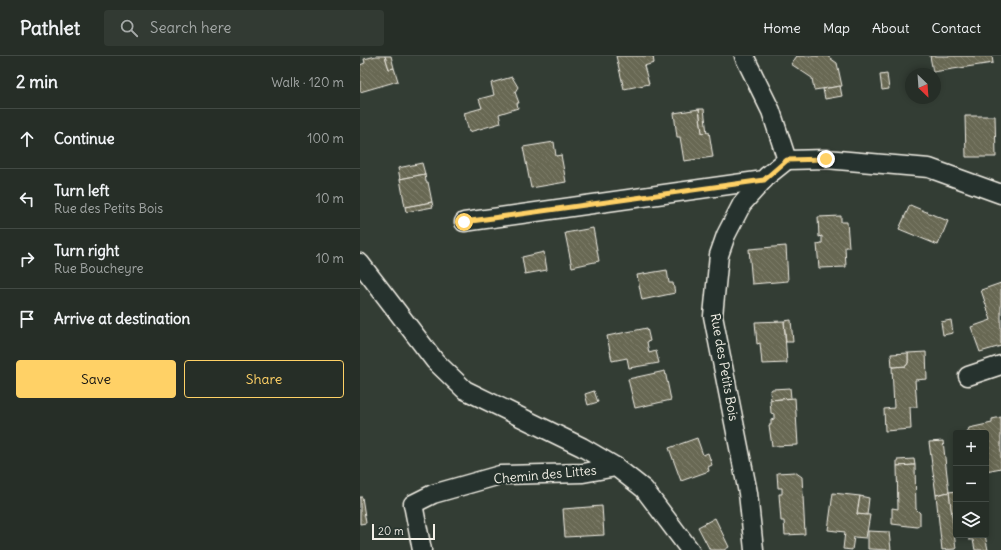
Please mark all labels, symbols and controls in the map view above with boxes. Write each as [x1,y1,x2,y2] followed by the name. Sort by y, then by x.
[104,10,384,46] search box
[20,16,80,40] text: Pathlet
[118,17,140,39] icon: search
[150,18,231,37] text: Search here
[763,19,801,37] text: Home
[823,19,850,37] text: Map
[872,19,910,37] text: About
[932,19,981,37] text: Contact
[905,68,941,104] north arrow
[16,71,58,93] text: 2 min
[271,74,344,91] text: Walk · 120 m
[16,128,38,150] icon: ahead
[54,129,115,148] text: Continue
[307,130,344,147] text: 100 m
[817,150,835,168] route end
[54,181,109,200] text: Turn left
[16,188,38,210] icon: left
[316,190,344,207] text: 10 m
[54,200,163,217] text: Rue des Petits Bois
[455,213,473,231] route start
[54,241,119,260] text: Turn right
[16,248,38,270] icon: right
[316,250,344,267] text: 10 m
[54,260,144,277] text: Rue Boucheyre
[16,308,38,330] icon: arrive
[54,309,190,328] text: Arrive at destination
[707,312,742,422] street label: Rue des Petits Bois
[16,360,176,398] button: Save
[184,360,344,398] button: Share
[953,430,989,538] map controls
[953,430,989,466] button: +
[493,462,597,487] street label: Chemin des Littes
[953,466,989,502] button: −
[953,502,989,538] button: layers
[372,522,435,541] scale bar
[378,524,404,538] text: 20 m

